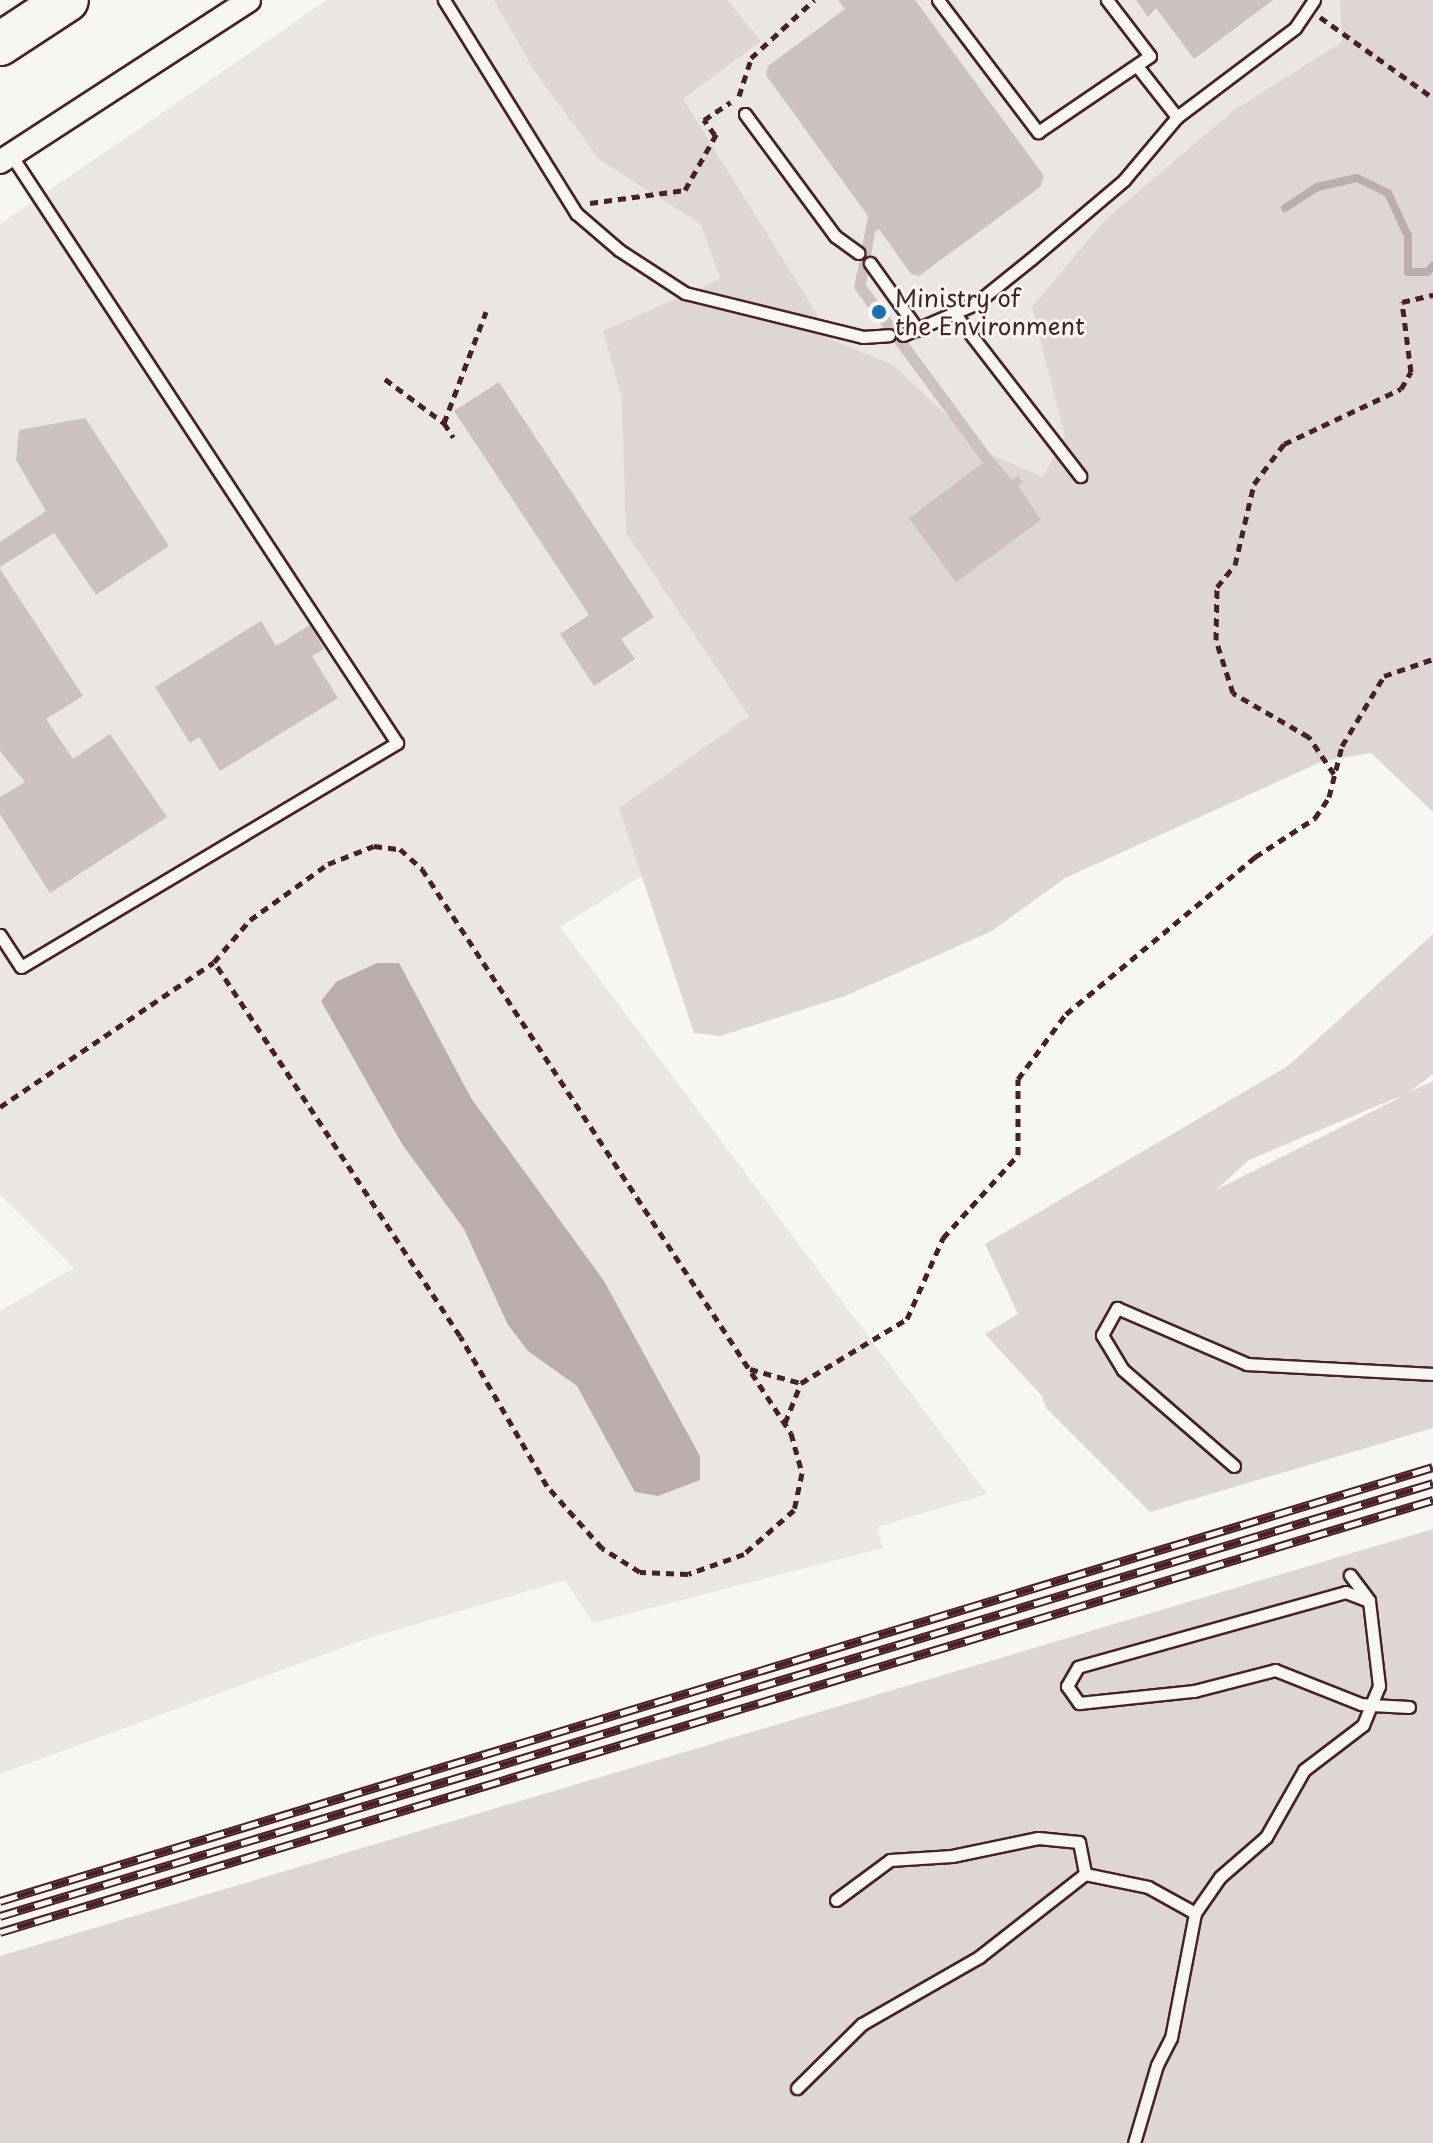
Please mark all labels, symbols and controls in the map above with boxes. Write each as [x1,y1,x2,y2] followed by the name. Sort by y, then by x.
[895,284,1085,340] place label: Ministry of the Environment
[870,303,888,321] marker: Ministry of the Environment

